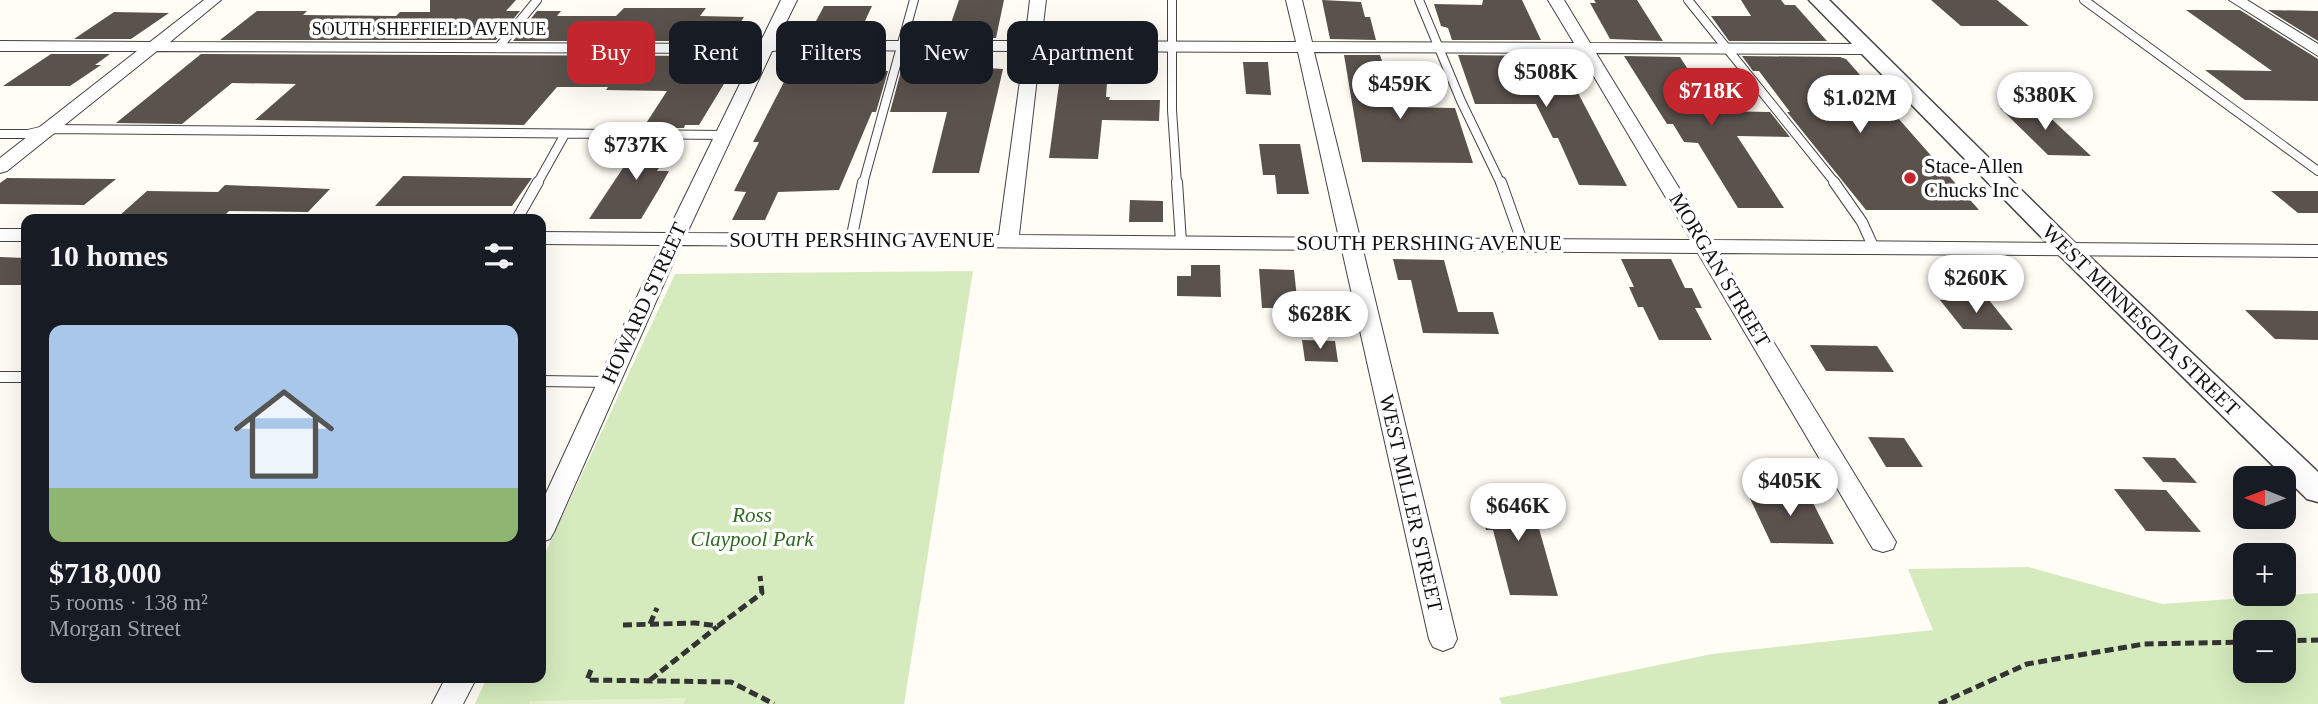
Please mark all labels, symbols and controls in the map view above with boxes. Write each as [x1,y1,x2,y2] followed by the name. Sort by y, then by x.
[312,19,546,39] street label: SOUTH SHEFFIELD AVENUE
[567,21,655,84] chip: Buy
[669,21,762,84] chip: Rent
[776,21,886,84] chip: Filters
[900,21,993,84] chip: New
[1007,21,1158,84] chip: Apartment
[1497,50,1595,109] pin: $508K
[1514,59,1578,84] text: $508K
[1351,61,1449,121] pin: $459K
[1662,68,1760,128] pin: $718K
[1368,71,1432,96] text: $459K
[1996,72,2094,132] pin: $380K
[1803,76,1917,135] pin: $1.02M
[1679,78,1743,103] text: $718K
[2013,82,2077,107] text: $380K
[1823,85,1897,110] text: $1.02M
[587,122,685,182] pin: $737K
[604,132,668,157] text: $737K
[1924,154,2024,202] place label: Stace-Allen Chucks Inc
[1902,170,1918,186] marker: Stace-Allen Chucks Inc
[1664,189,1776,352] street label: MORGAN STREET
[596,219,692,387] street label: HOWARD STREET
[2037,219,2245,421] street label: WEST MINNESOTA STREET
[729,228,995,252] street label: SOUTH PERSHING AVENUE
[1296,231,1562,255] street label: SOUTH PERSHING AVENUE
[480,237,518,275] icon: filters
[49,239,168,272] text: 10 homes
[1927,256,2025,315] pin: $260K
[1944,265,2008,290] text: $260K
[1271,292,1369,351] pin: $628K
[1288,301,1352,326] text: $628K
[221,371,347,497] icon: home
[1374,392,1448,614] street label: WEST MILLER STREET
[1741,458,1839,518] pin: $405K
[2233,466,2296,528] north arrow
[2233,466,2296,683] map controls
[1758,468,1822,493] text: $405K
[1469,484,1567,543] pin: $646K
[1486,493,1550,518] text: $646K
[690,503,814,551] park label: Ross Claypool Park
[2233,543,2296,606] button: +
[49,556,162,589] text: $718,000
[49,590,208,615] text: 5 rooms · 138 m²
[49,616,181,641] text: Morgan Street
[2233,620,2296,683] button: −

